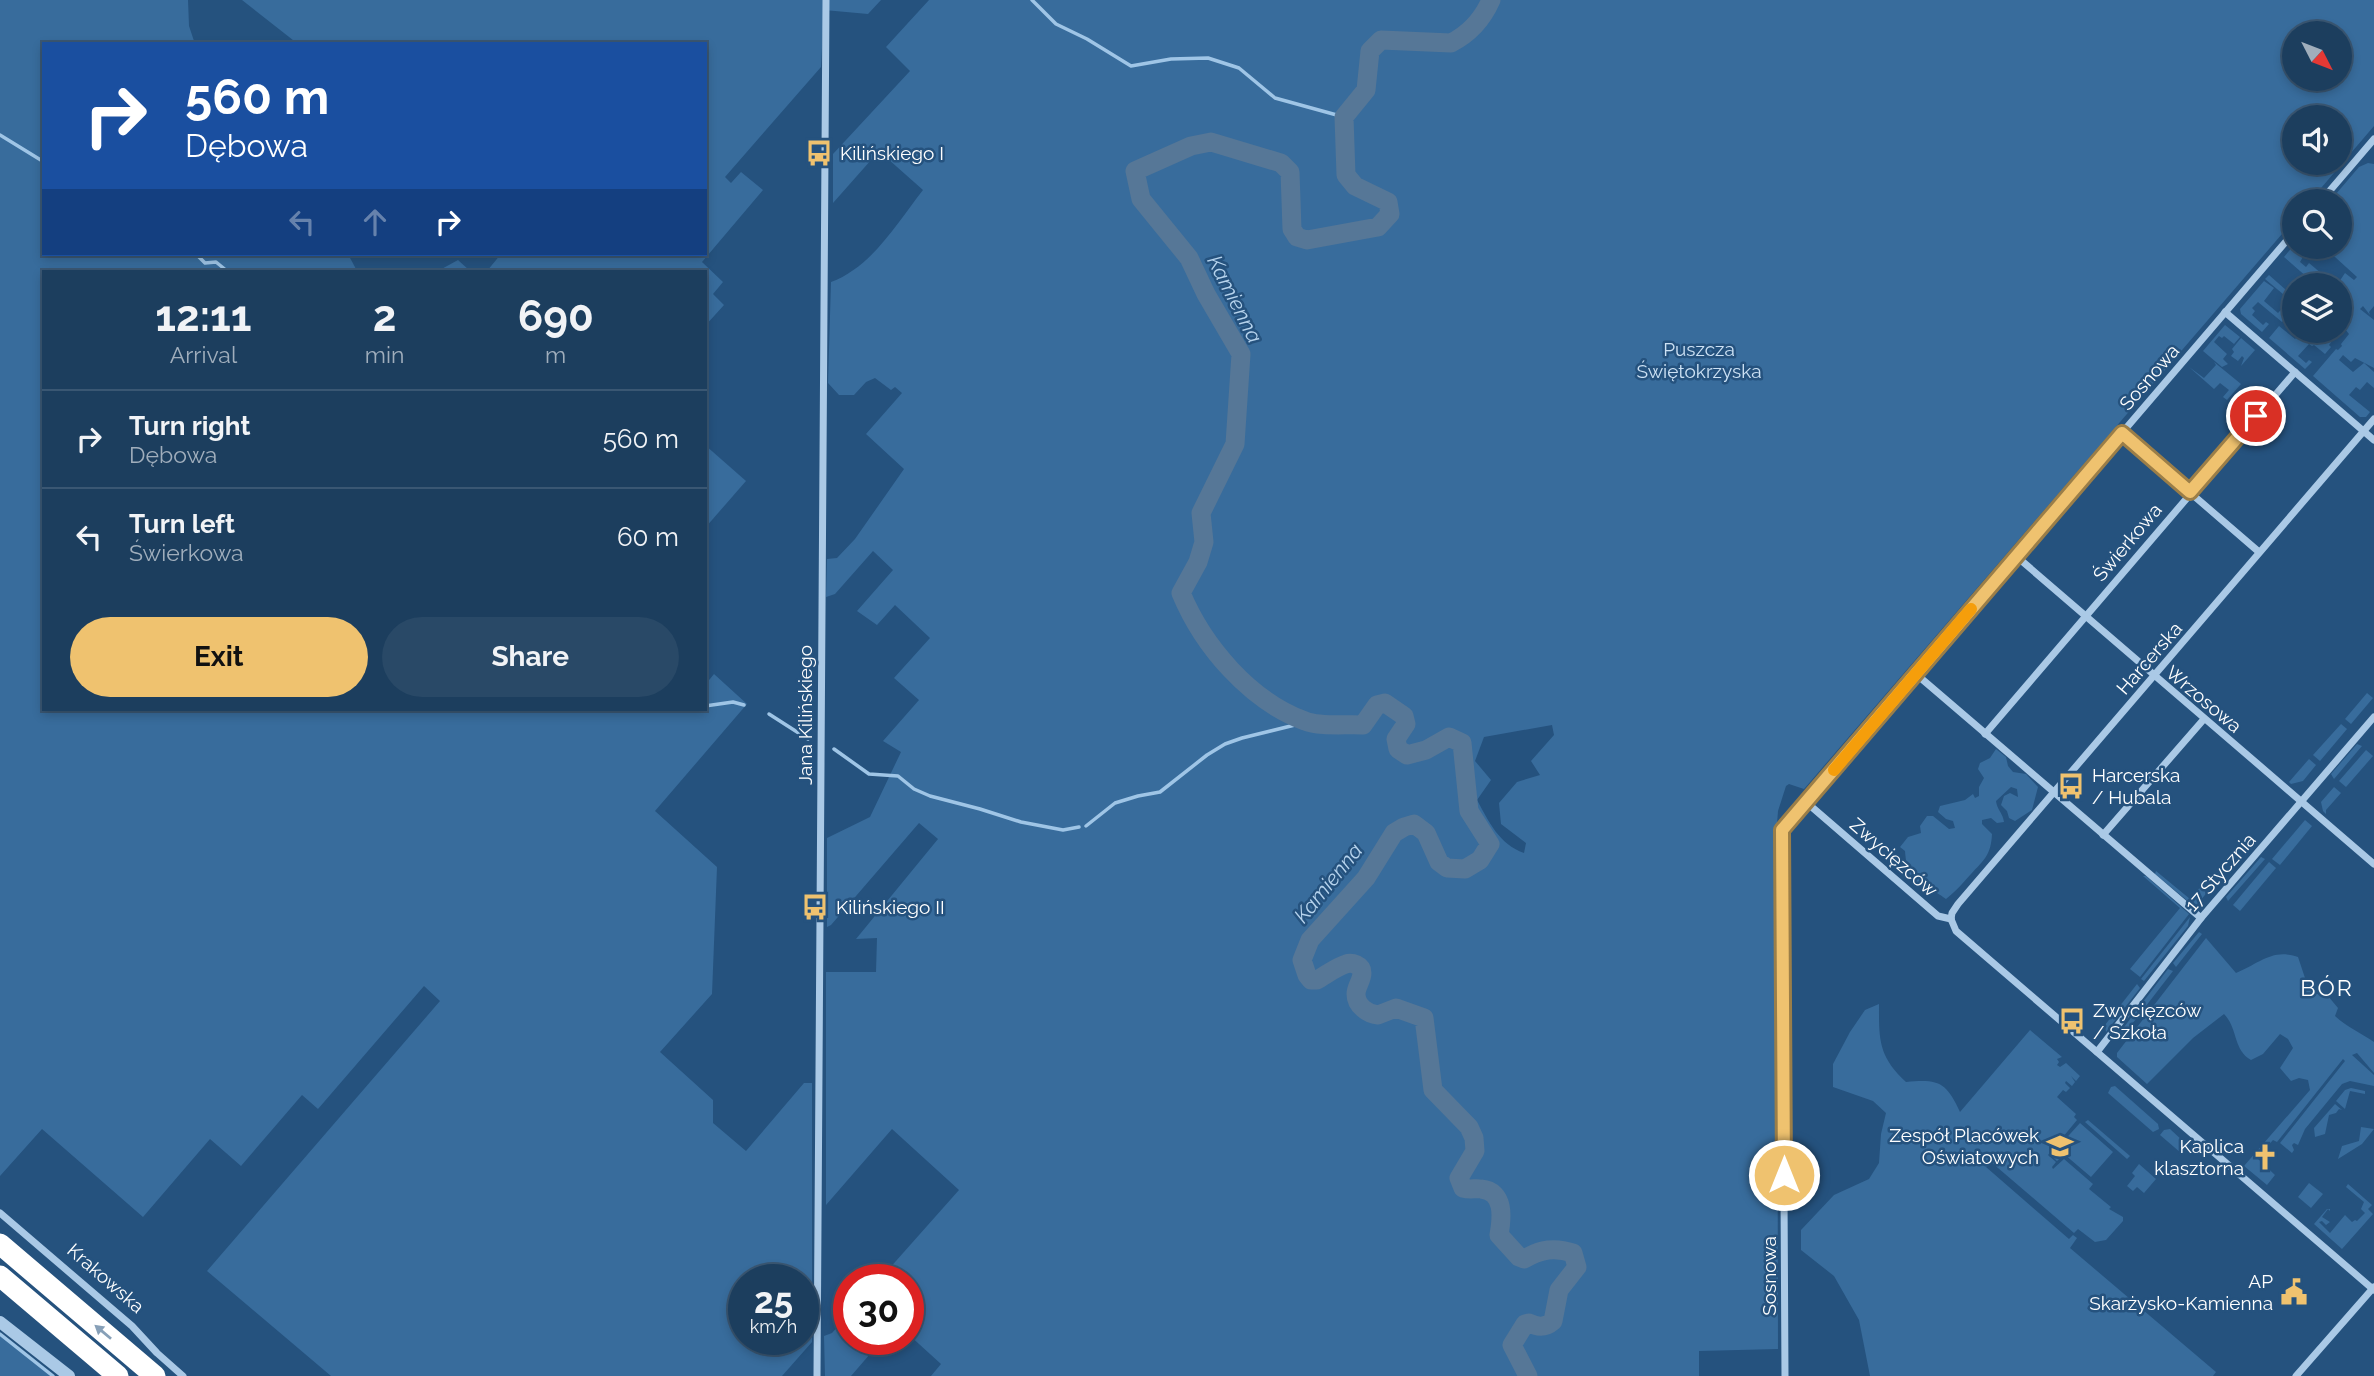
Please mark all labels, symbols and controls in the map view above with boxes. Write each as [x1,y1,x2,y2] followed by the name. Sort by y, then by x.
[2282,21,2352,91] north arrow
[2282,21,2352,343] map controls
[185,68,329,125] text: 560 m
[70,70,161,161] icon: right
[2282,105,2352,175] button: sound
[185,127,308,164] text: Dębowa
[804,138,834,168] bus stop icon: Kilińskiego I
[840,142,944,164] place label: Kilińskiego I
[2282,189,2352,259] button: search
[283,203,321,241] icon: left
[356,203,394,241] icon: ahead
[429,203,467,241] icon: right
[1202,251,1268,347] water label: Kamienna
[2282,273,2352,343] button: layers
[155,292,252,341] text: 12:11
[373,292,396,341] text: 2
[518,292,594,341] text: 690
[1636,338,1762,382] park label: Puszcza Świętokrzyska
[2115,340,2183,414] street label: Sosnowa
[170,341,237,368] text: Arrival
[365,341,404,368] text: min
[545,341,566,368] text: m
[2226,386,2286,446] pin
[2237,397,2275,435] icon: arrive
[129,411,250,441] text: Turn right
[70,420,108,458] icon: right
[603,424,679,454] text: 560 m
[129,441,217,468] text: Dębowa
[2088,499,2166,585] street label: Świerkowa
[129,509,235,539] text: Turn left
[70,518,108,556] icon: left
[617,522,679,552] text: 60 m
[129,539,244,566] text: Świerkowa
[70,617,368,697] button: Exit
[382,617,679,697] button: Share
[2112,617,2186,699] street label: Harcerska
[794,645,816,785] street label: Jana Kilińskiego
[2162,661,2246,737] street label: Wrzosowa
[2092,764,2180,808] place label: Harcerska / Hubala
[2056,771,2086,801] bus stop icon: Harcerska / Hubala
[1846,813,1943,901] street label: Zwycięzców
[2180,829,2260,915] street label: 17 Stycznia
[1288,838,1368,928] water label: Kamienna
[800,892,830,922] bus stop icon: Kilińskiego II
[836,896,945,918] place label: Kilińskiego II
[2300,974,2354,1001] district label: BÓR
[2093,999,2202,1043] place label: Zwycięzców / Szkoła
[2057,1006,2087,1036] bus stop icon: Zwycięzców / Szkoła
[1889,1124,2039,1168] place label: Zespół Placówek Oświatowych
[2045,1131,2075,1161] school or university icon: Zespół Placówek Oświatowych
[2154,1135,2244,1179] place label: Kaplica klasztorna
[1747,1138,1821,1212] position arrow
[2250,1142,2280,1172] church icon: Kaplica klasztorna
[1758,1236,1780,1316] street label: Sosnowa
[63,1239,149,1317] street label: Krakowska
[833,1264,924,1355] speed limit sign: 30
[2089,1270,2273,1314] place label: AP Skarżysko-Kamienna
[2279,1277,2309,1307] public building icon: AP Skarżysko-Kamienna
[754,1280,793,1321] text: 25
[750,1316,797,1337] text: km/h
[94,1324,112,1340] one-way arrow

